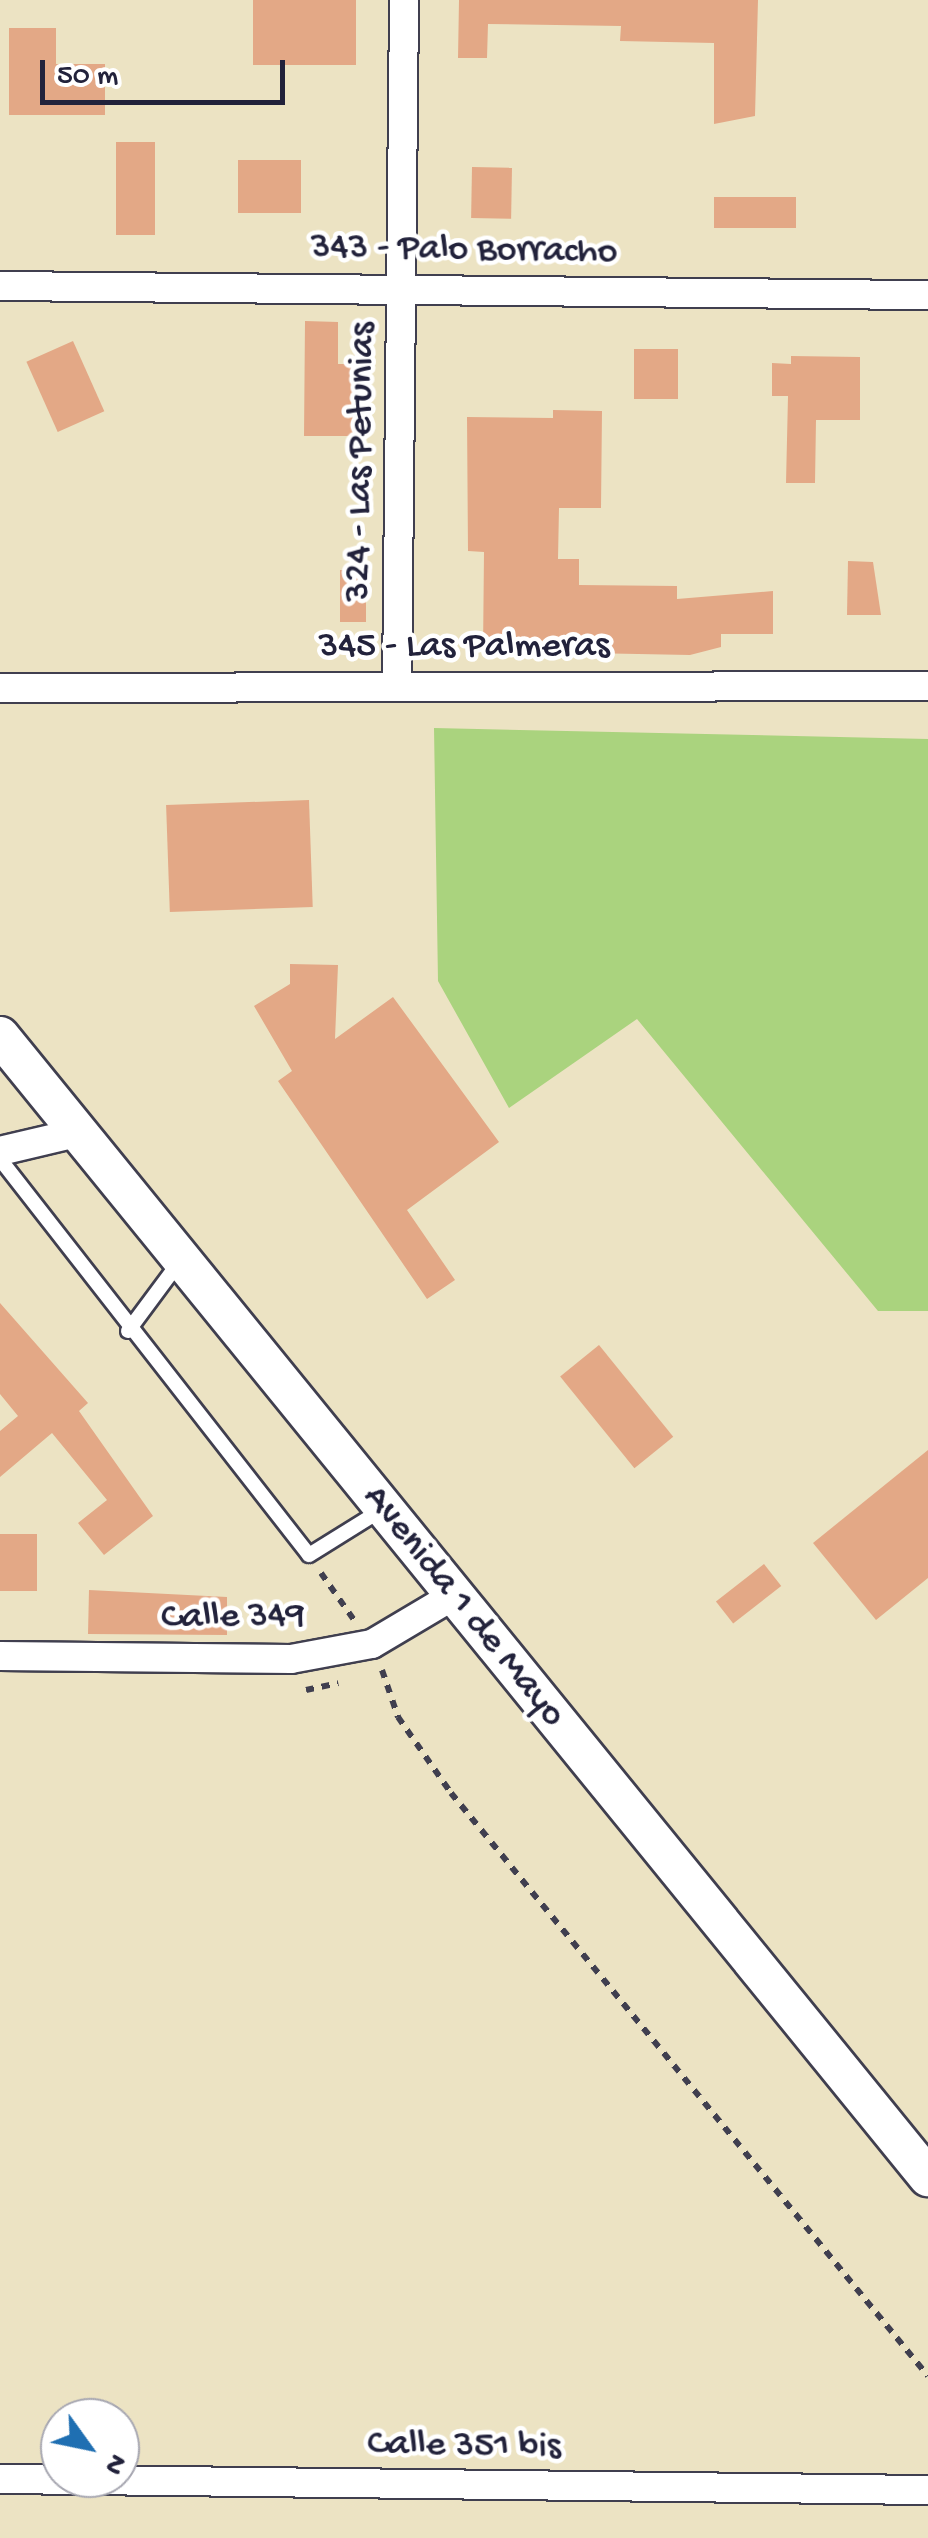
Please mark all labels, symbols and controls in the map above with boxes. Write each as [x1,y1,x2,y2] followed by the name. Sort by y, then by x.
[45,40,290,102] scale bar
[57,60,118,95] text: 50 m
[310,226,618,276] street label: 343 - Palo Borracho
[337,322,387,602] street label: 324 - Las Petunias
[318,625,610,671] street label: 345 - Las Palmeras
[351,1477,575,1737] street label: Avenida 1 de Mayo
[161,1594,305,1642] street label: Calle 349
[40,2398,140,2498] north arrow
[367,2423,561,2471] street label: Calle 351 bis
[95,2447,133,2480] text: N

